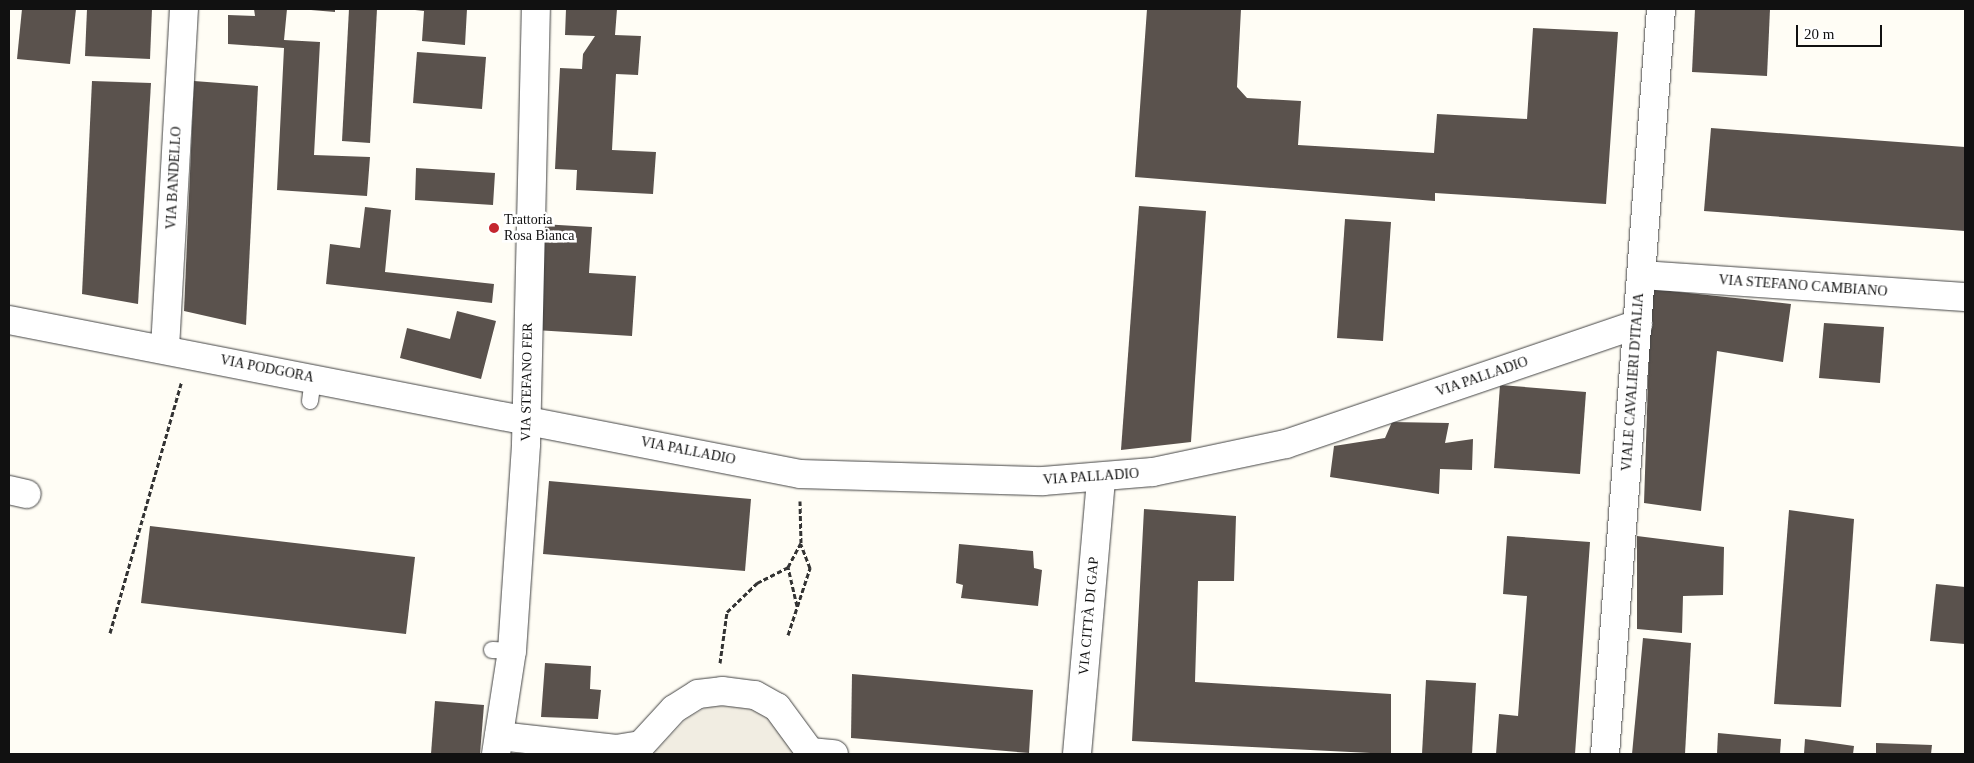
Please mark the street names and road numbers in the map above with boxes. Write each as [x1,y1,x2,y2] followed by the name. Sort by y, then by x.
[163,126,185,230] street label: VIA BANDELLO
[1718,272,1888,300] street label: VIA STEFANO CAMBIANO
[1618,292,1648,472] street label: VIALE CAVALIERI D'ITALIA
[518,322,536,442] street label: VIA STEFANO FER
[218,352,316,386] street label: VIA PODGORA
[1433,353,1531,401] street label: VIA PALLADIO
[639,433,737,469] street label: VIA PALLADIO
[1042,465,1140,489] street label: VIA PALLADIO
[1075,556,1103,676] street label: VIA CITTÀ DI GAP

